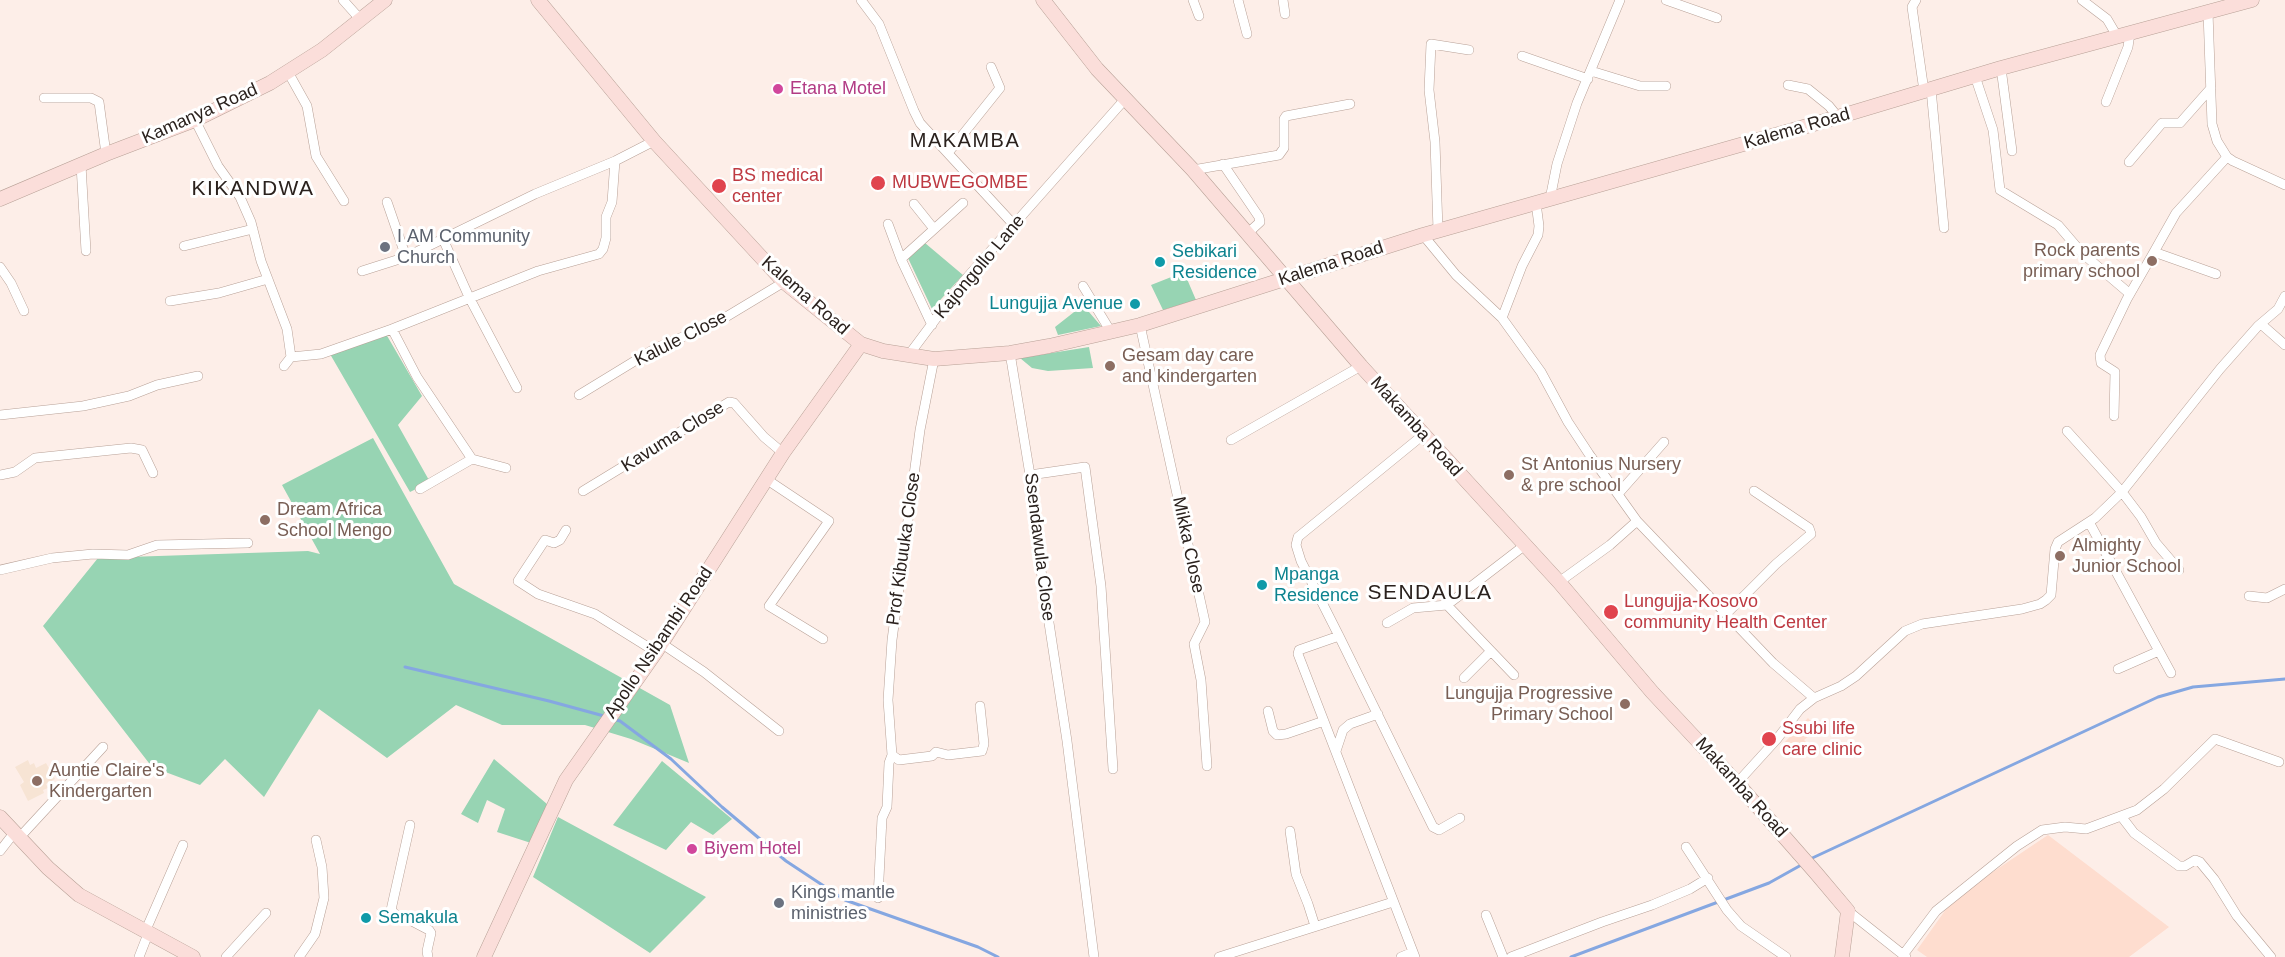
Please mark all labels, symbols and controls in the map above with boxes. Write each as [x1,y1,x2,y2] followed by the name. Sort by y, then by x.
[790,78,886,100] place label: Etana Motel
[139,79,261,149] street label: Kamanya Road
[771,82,785,96] marker: Etana Motel
[1742,104,1852,154] street label: Kalema Road
[910,129,1020,153] district label: MAKAMBA
[732,165,823,207] place label: BS medical center
[892,172,1028,194] place label: MUBWEGOMBE
[869,174,887,192] marker: MUBWEGOMBE
[191,176,315,202] district label: KIKANDWA
[710,177,728,195] marker: BS medical center
[930,211,1030,323] street label: Kajongollo Lane
[397,226,530,268] place label: I AM Community Church
[1276,237,1386,291] street label: Kalema Road
[378,240,392,254] marker: I AM Community Church
[2023,240,2140,282] place label: Rock parents primary school
[1172,241,1257,284] place label: Sebikari Residence
[757,252,853,340] street label: Kalema Road
[2145,254,2159,268] marker: Rock parents primary school
[1153,255,1167,269] marker: Sebikari Residence
[989,293,1123,315] place label: Lungujja Avenue
[1128,297,1142,311] marker: Lungujja Avenue
[631,306,731,372] street label: Kalule Close
[1122,345,1257,388] place label: Gesam day care and kindergarten
[1103,359,1117,373] marker: Gesam day care and kindergarten
[1365,373,1467,481] street label: Makamba Road
[618,397,728,477] street label: Kavuma Close
[1521,454,1681,496] place label: St Antonius Nursery & pre school
[1502,468,1516,482] marker: St Antonius Nursery & pre school
[883,471,925,627] street label: Prof Kibuuka Close
[1019,472,1059,622] street label: Ssendawula Close
[1167,495,1209,595] street label: Mikka Close
[277,499,392,542] place label: Dream Africa School Mengo
[258,513,272,527] marker: Dream Africa School Mengo
[2072,535,2181,578] place label: Almighty Junior School
[2053,549,2067,563] marker: Almighty Junior School
[600,563,718,723] street label: Apollo Nsibambi Road
[1274,564,1359,606] place label: Mpanga Residence
[1255,578,1269,592] marker: Mpanga Residence
[1367,580,1493,606] district label: SENDAULA
[1624,591,1827,634] place label: Lungujja-Kosovo community Health Center
[1602,603,1620,621] marker: Lungujja-Kosovo community Health Center
[1445,683,1613,726] place label: Lungujja Progressive Primary School
[1618,697,1632,711] marker: Lungujja Progressive Primary School
[1782,718,1862,760] place label: Ssubi life care clinic
[1760,730,1778,748] marker: Ssubi life care clinic
[1690,734,1792,842] street label: Makamba Road
[49,760,164,802] place label: Auntie Claire's Kindergarten
[30,774,44,788] marker: Auntie Claire's Kindergarten
[704,838,801,860] place label: Biyem Hotel
[685,842,699,856] marker: Biyem Hotel
[791,882,895,924] place label: Kings mantle ministries
[772,896,786,910] marker: Kings mantle ministries
[378,907,458,929] place label: Semakula
[359,911,373,925] marker: Semakula

